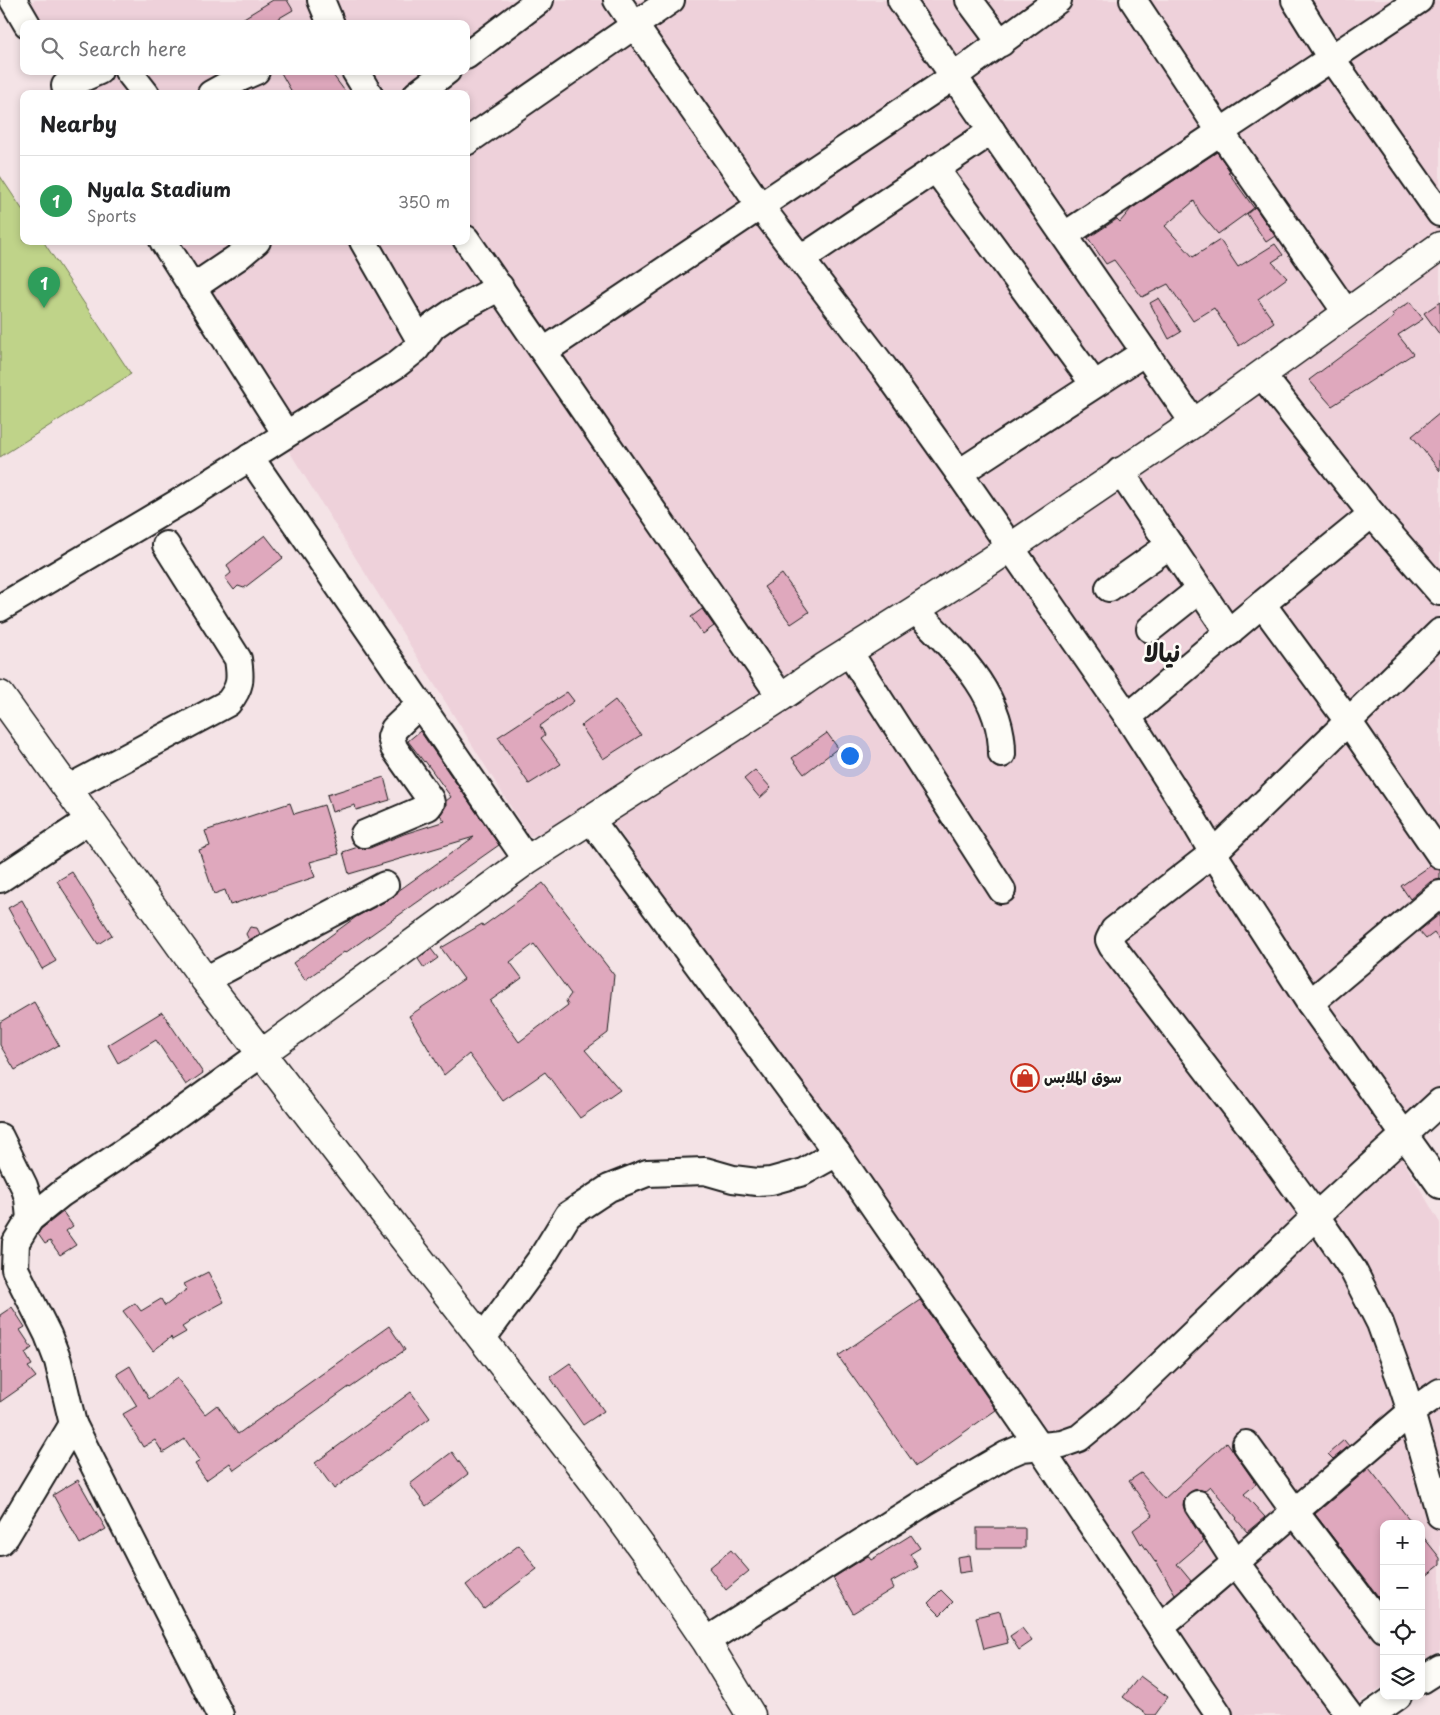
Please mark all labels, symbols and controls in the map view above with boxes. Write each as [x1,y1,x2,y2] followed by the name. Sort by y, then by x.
[20,20,470,75] search box
[38,34,66,62] icon: search
[78,34,187,62] text: Search here
[40,107,117,139] text: Nearby
[87,175,231,203] text: Nyala Stadium
[52,189,60,213] text: 1
[398,189,450,213] text: 350 m
[87,203,136,227] text: Sports
[28,267,60,308] pin: 1
[1144,633,1180,671] district label: نيالا
[837,743,863,769] your location
[1010,1063,1040,1093] shop icon: سوق الملابس
[1044,1065,1122,1088] place label: سوق الملابس
[1380,1520,1425,1700] map controls
[1380,1520,1425,1565] button: +
[1380,1565,1425,1610] button: −
[1380,1610,1425,1655] button: locate
[1380,1655,1425,1700] button: layers

